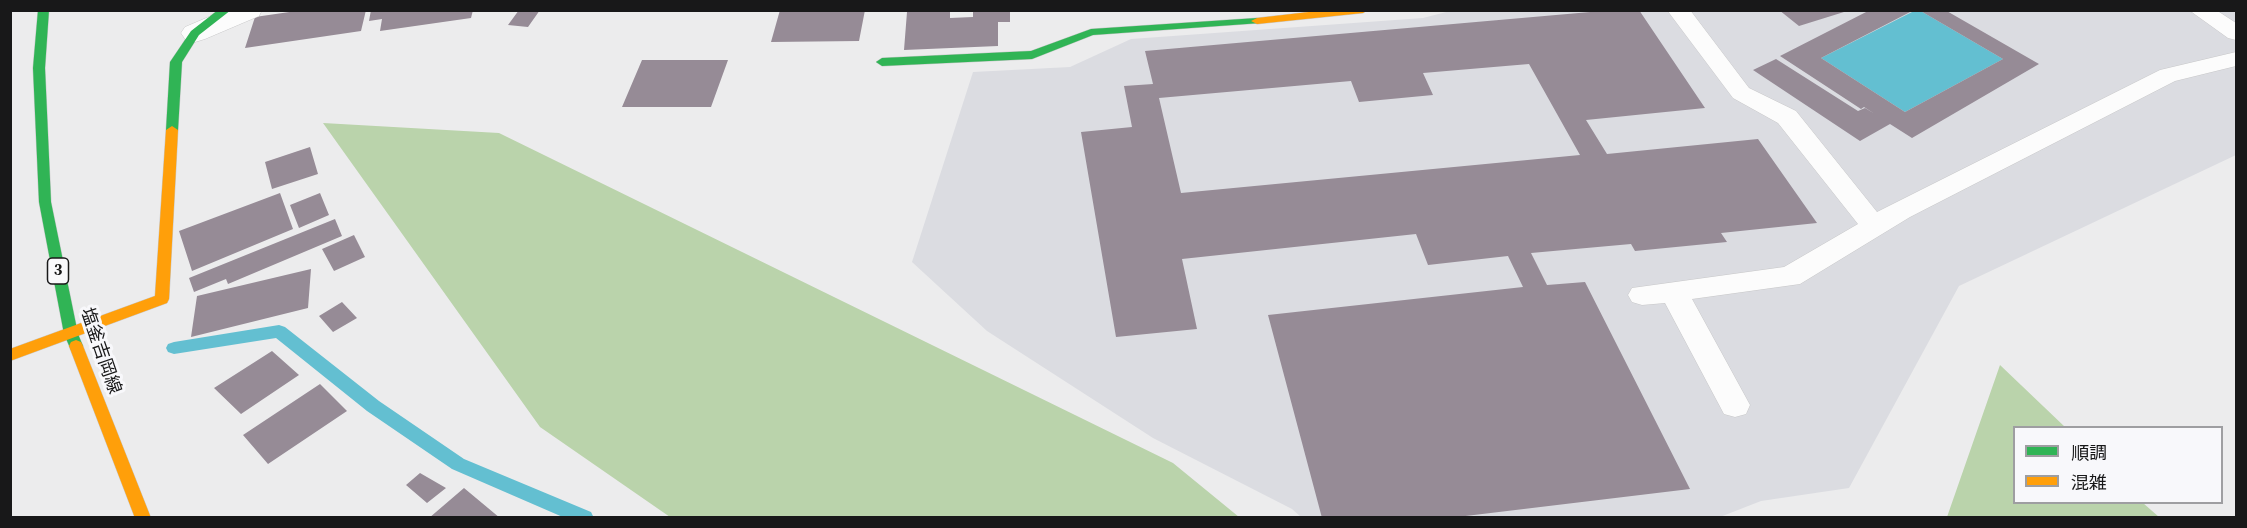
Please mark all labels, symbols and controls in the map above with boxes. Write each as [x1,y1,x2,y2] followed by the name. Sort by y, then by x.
[48,258,68,284] road number: 3
[75,305,125,397] street label: 塩釜吉岡線
[2013,426,2223,504] legend
[2071,440,2107,465] text: 順調
[2071,470,2107,495] text: 混雑

